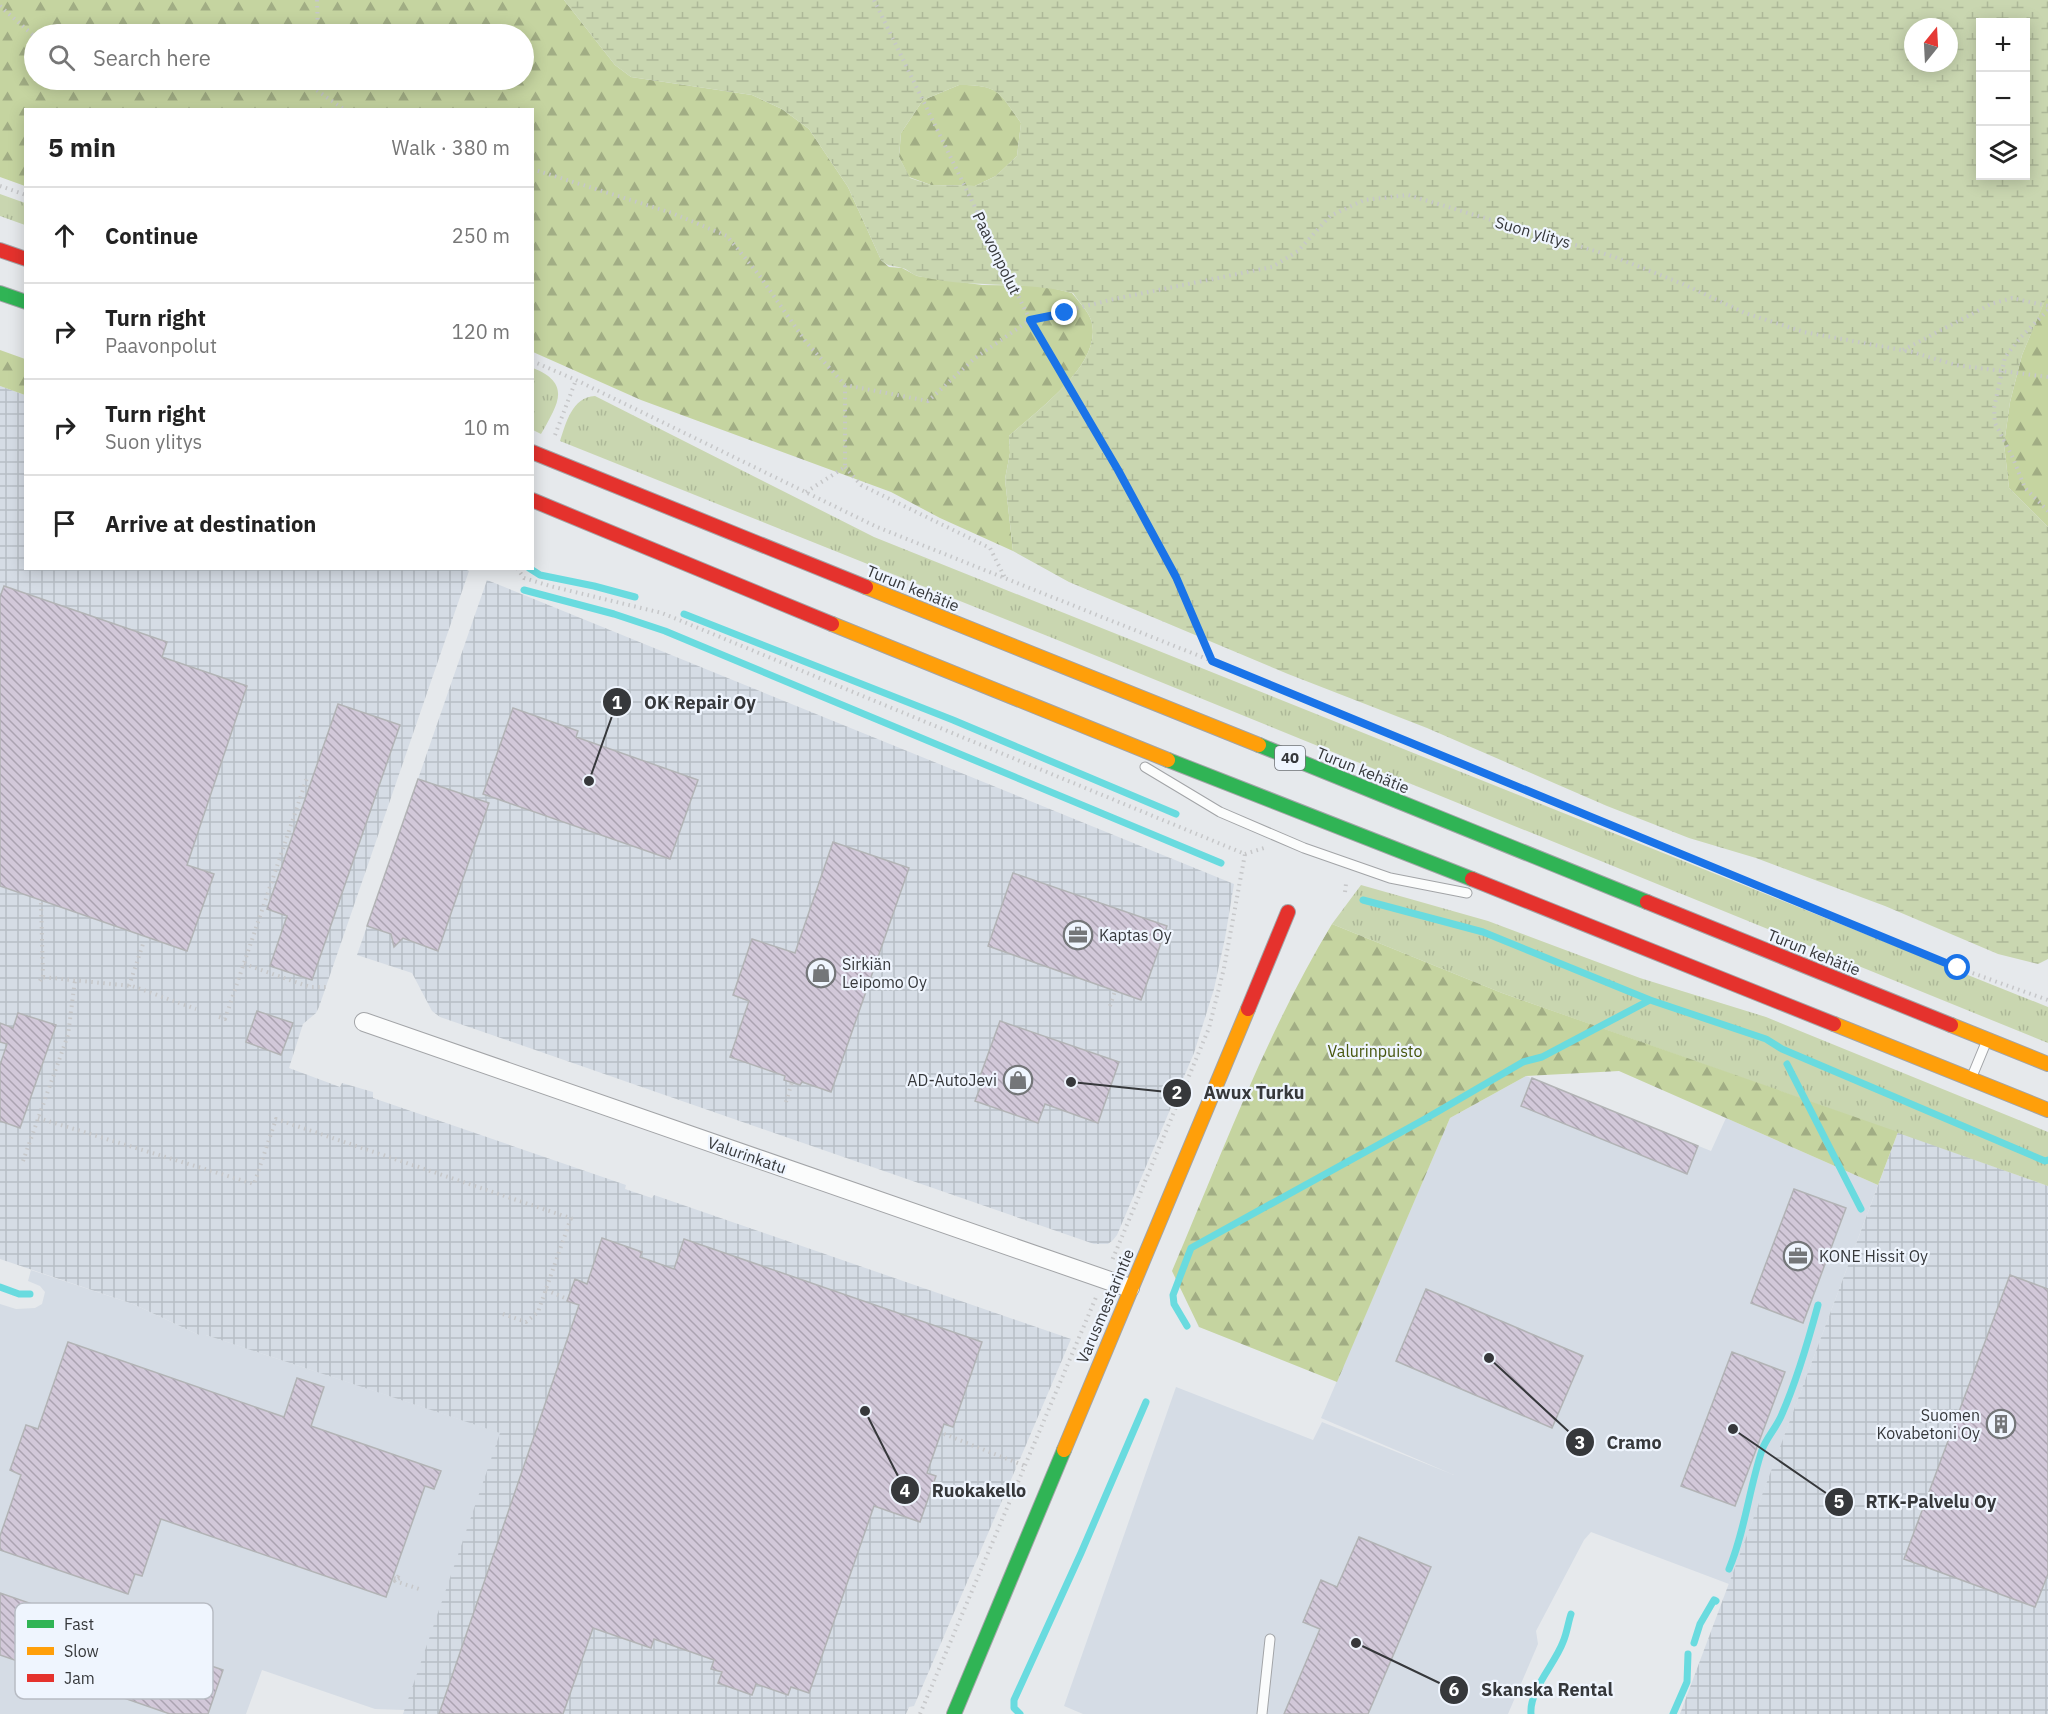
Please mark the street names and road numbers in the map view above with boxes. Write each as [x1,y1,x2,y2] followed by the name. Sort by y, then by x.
[968,208,1026,298] street label: Paavonpolut
[1493,212,1573,252] street label: Suon ylitys
[864,560,962,616] street label: Turun kehätie
[1314,742,1412,798] street label: Turun kehätie
[1275,746,1305,770] road number: 40
[1765,924,1863,980] street label: Turun kehätie
[705,1132,789,1178] street label: Valurinkatu
[1072,1246,1138,1366] street label: Varusmestarintie

